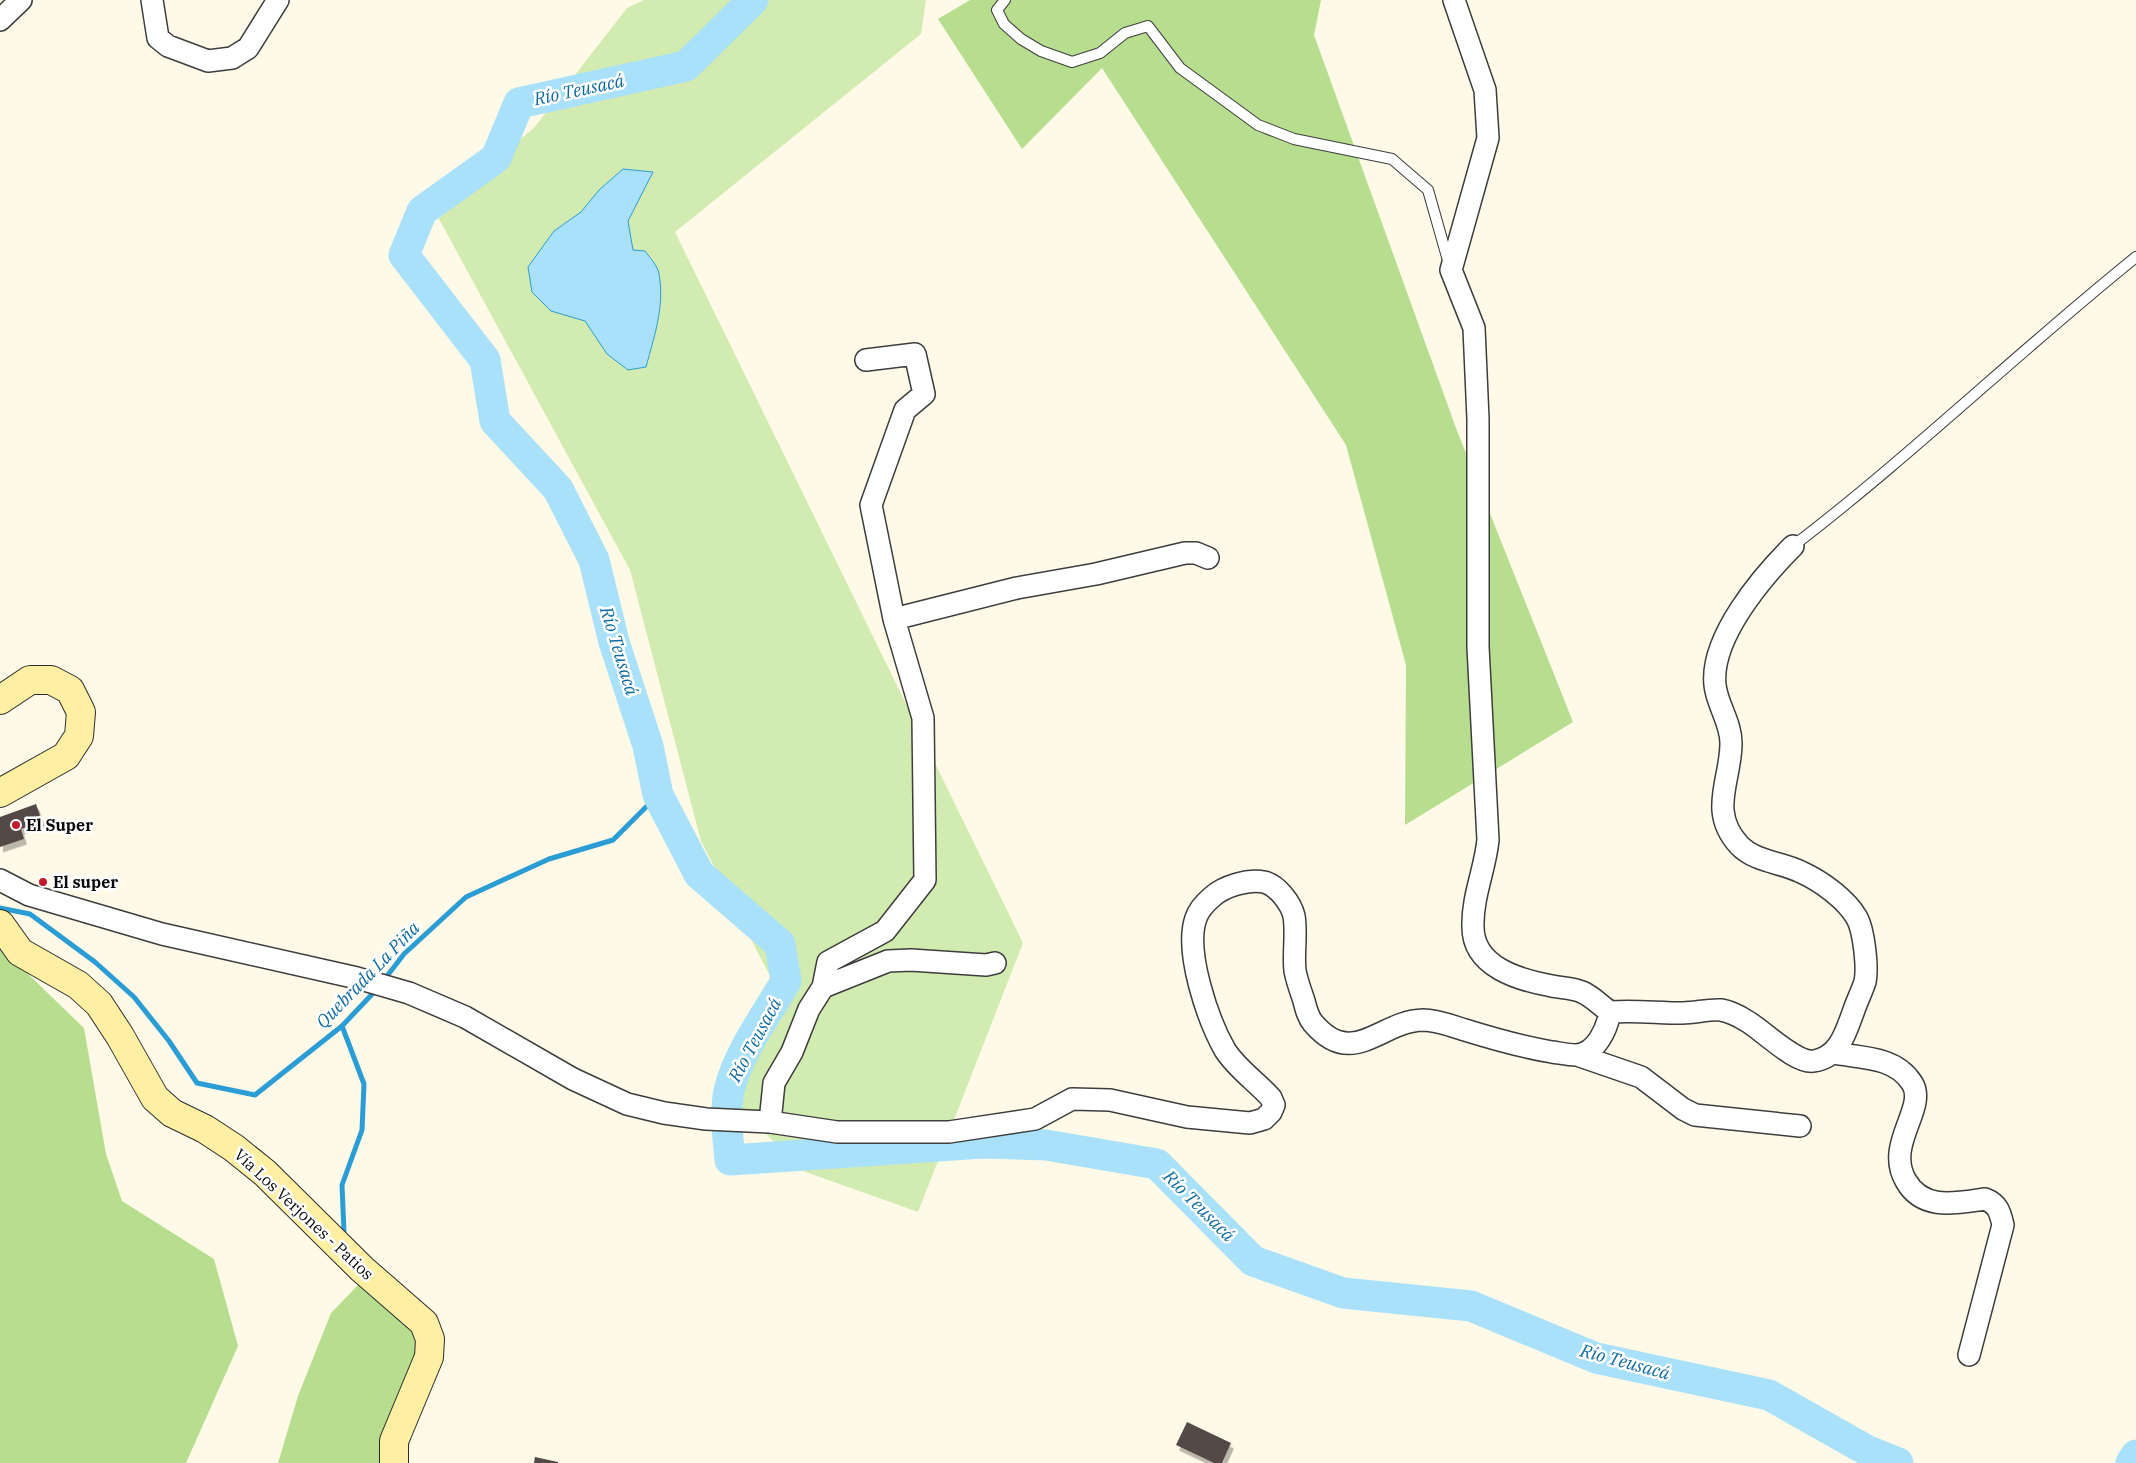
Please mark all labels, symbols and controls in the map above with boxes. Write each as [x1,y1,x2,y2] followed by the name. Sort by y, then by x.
[531,69,626,111] water label: Río Teusacá
[595,603,644,698] water label: Río Teusacá
[26,815,93,835] place label: El Super
[10,819,22,831] marker: El Super
[53,872,118,892] place label: El super
[37,876,49,888] marker: El super
[311,916,425,1033] water label: Quebrada La Piña
[722,994,786,1087] water label: Río Teusacá
[230,1144,378,1284] street label: Vía Los Verjones - Patios
[1158,1164,1240,1246] water label: Río Teusacá
[1577,1338,1673,1385] water label: Río Teusacá

